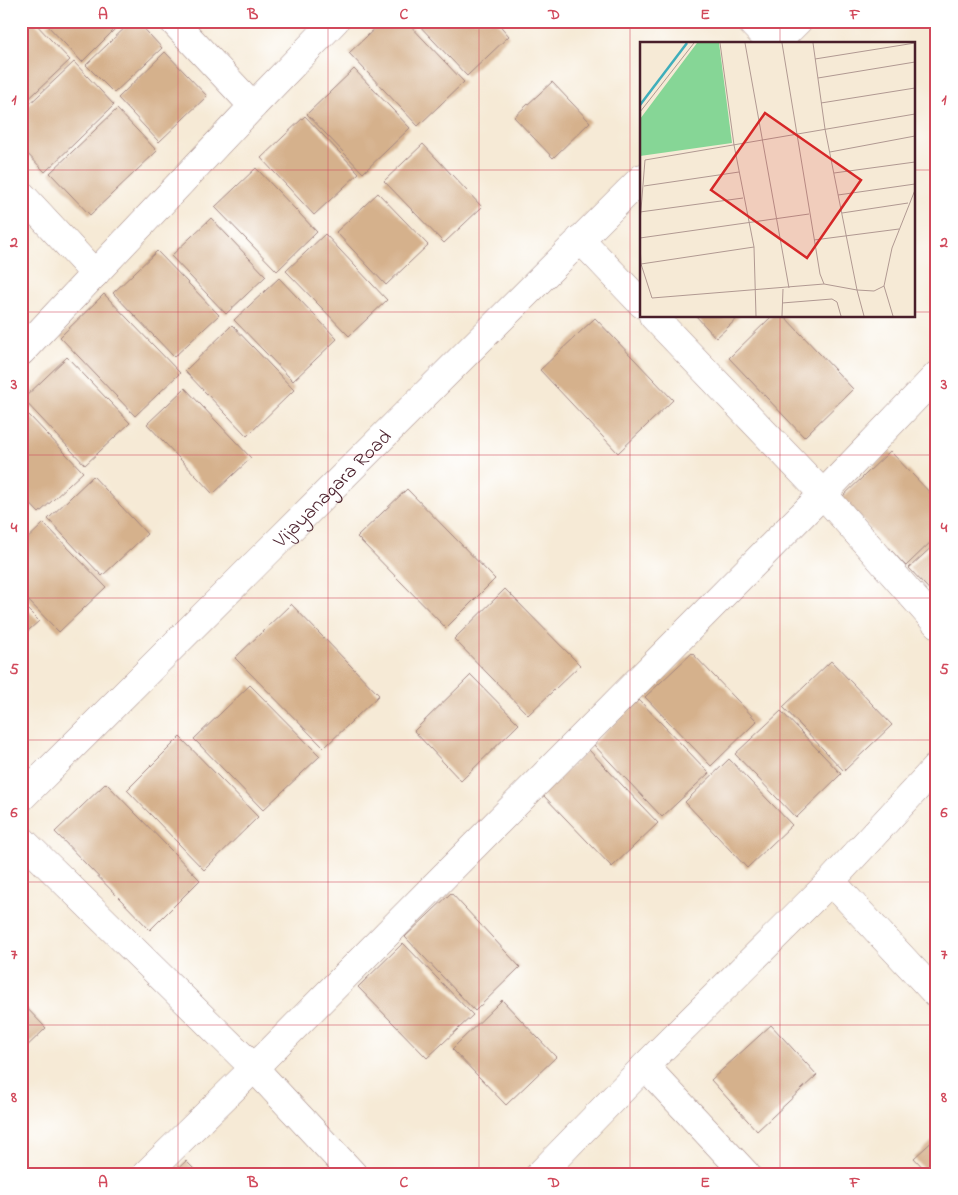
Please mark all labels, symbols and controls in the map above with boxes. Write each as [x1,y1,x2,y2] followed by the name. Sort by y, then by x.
[98,3,108,27] text: A
[247,3,259,27] text: B
[400,3,409,27] text: C
[547,3,560,27] text: D
[700,3,710,27] text: E
[849,3,861,27] text: F
[640,42,916,318] inset map
[11,88,17,112] text: 1
[941,88,947,112] text: 1
[9,231,18,255] text: 2
[939,231,948,255] text: 2
[10,373,18,397] text: 3
[940,373,948,397] text: 3
[267,424,399,556] street label: Vijayanagara Road
[10,516,18,540] text: 4
[940,516,948,540] text: 4
[9,658,19,682] text: 5
[939,658,949,682] text: 5
[9,801,18,825] text: 6
[939,801,948,825] text: 6
[11,943,18,967] text: 7
[941,943,948,967] text: 7
[10,1086,17,1110] text: 8
[940,1086,947,1110] text: 8
[98,1171,108,1195] text: A
[247,1171,259,1195] text: B
[400,1171,409,1195] text: C
[547,1171,560,1195] text: D
[700,1171,710,1195] text: E
[849,1171,861,1195] text: F

